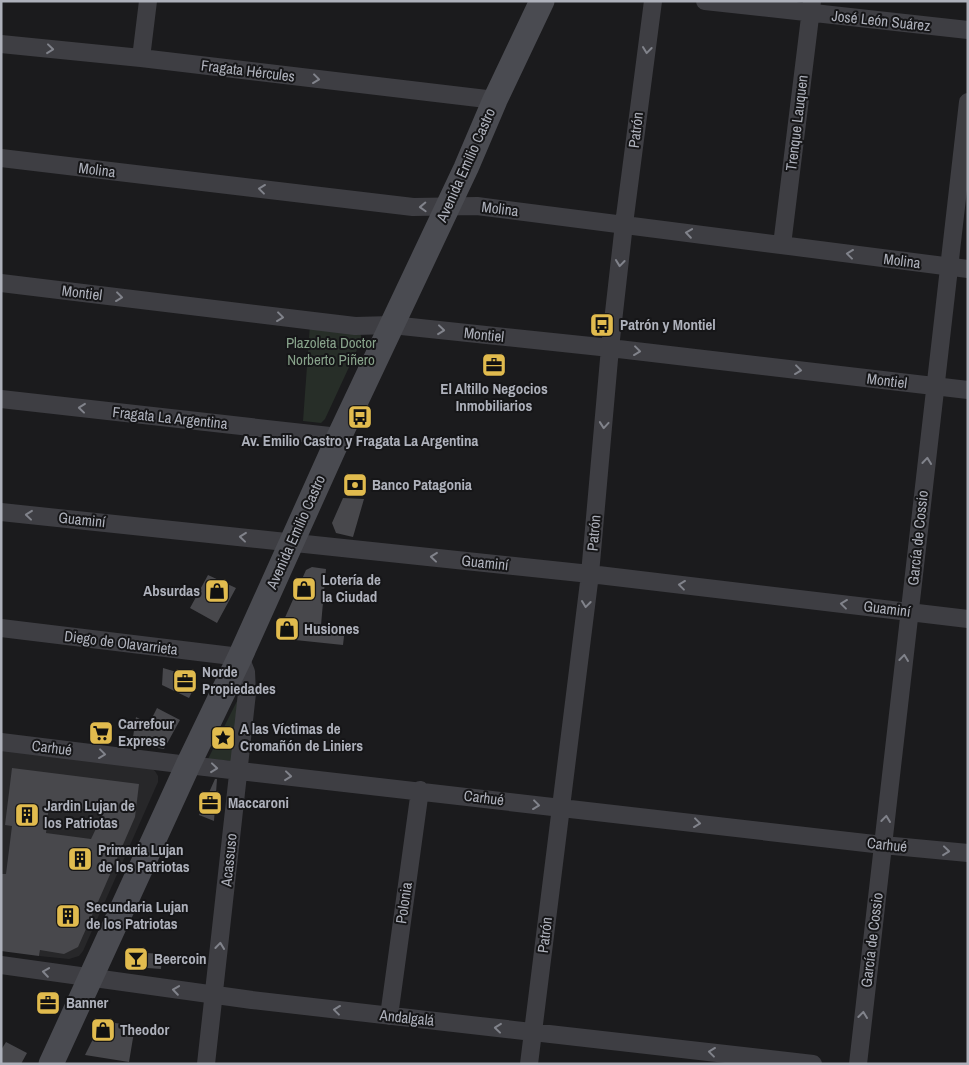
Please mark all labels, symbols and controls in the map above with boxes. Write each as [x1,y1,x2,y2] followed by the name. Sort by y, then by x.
[831,5,931,36] street label: José León Suárez
[46,43,54,54] one-way arrow
[642,46,653,54] one-way arrow
[200,54,296,87] street label: Fragata Hércules
[312,73,320,84] one-way arrow
[780,74,813,172] street label: Trenque Lauquen
[431,104,500,226] street label: Avenida Emilio Castro
[623,111,648,149] street label: Patrón
[77,157,117,182] street label: Molina
[257,184,265,195] one-way arrow
[480,196,520,221] street label: Molina
[419,201,427,212] one-way arrow
[685,228,693,239] one-way arrow
[882,248,922,273] street label: Molina
[846,249,854,260] one-way arrow
[615,259,626,267] one-way arrow
[61,280,103,305] street label: Montiel
[115,291,123,302] one-way arrow
[277,311,285,322] one-way arrow
[589,312,615,338] bus stop icon: Patrón y Montiel
[620,314,716,335] place label: Patrón y Montiel
[463,322,505,347] street label: Montiel
[437,324,445,335] one-way arrow
[286,332,376,370] park label: Plazoleta Doctor Norberto Piñero
[633,345,641,356] one-way arrow
[481,352,507,378] office icon: El Altillo Negocios Inmobiliarios
[795,364,803,375] one-way arrow
[866,368,908,393] street label: Montiel
[440,378,548,416] place label: El Altillo Negocios Inmobiliarios
[111,401,229,434] street label: Fragata La Argentina
[78,403,86,414] one-way arrow
[347,404,373,430] bus stop icon: Av. Emilio Castro y Fragata La Argentina
[598,421,609,429] one-way arrow
[242,430,479,451] place label: Av. Emilio Castro y Fragata La Argentina
[921,457,932,465] one-way arrow
[261,471,330,593] street label: Avenida Emilio Castro
[342,472,368,498] bank icon: Banco Patagonia
[372,474,472,495] place label: Banco Patagonia
[902,489,933,587] street label: García de Cossio
[57,507,107,532] street label: Guaminí
[25,510,33,521] one-way arrow
[581,514,606,552] street label: Patrón
[239,532,247,543] one-way arrow
[460,550,510,575] street label: Guaminí
[430,552,438,563] one-way arrow
[322,569,381,607] place label: Lotería de la Ciudad
[291,576,317,602] shop icon: Lotería de la Ciudad
[204,578,230,604] shop icon: Absurdas
[143,580,200,601] place label: Absurdas
[678,580,686,591] one-way arrow
[862,595,912,622] street label: Guaminí
[839,599,847,610] one-way arrow
[581,600,592,608] one-way arrow
[274,616,300,642] shop icon: Husiones
[304,618,360,639] place label: Husiones
[63,625,179,660] street label: Diego de Olavarrieta
[898,653,909,661] one-way arrow
[202,661,276,699] place label: Norde Propiedades
[172,668,198,694] office icon: Norde Propiedades
[118,713,174,751] place label: Carrefour Express
[240,718,363,756] place label: A las Víctimas de Cromañón de Liniers
[88,720,114,746] supermarket icon: Carrefour Express
[210,725,236,751] place icon: A las Víctimas de Cromañón de Liniers
[31,735,74,760] street label: Carhué
[98,748,106,759] one-way arrow
[210,762,218,773] one-way arrow
[284,770,292,781] one-way arrow
[463,785,506,810] street label: Carhué
[197,790,223,816] office icon: Maccaroni
[228,792,289,813] place label: Maccaroni
[44,795,135,833] place label: Jardin Lujan de los Patriotas
[532,799,540,810] one-way arrow
[14,802,40,828] building icon: Jardin Lujan de los Patriotas
[880,815,891,823] one-way arrow
[694,817,702,828] one-way arrow
[215,832,242,889] street label: Acassuso
[866,832,908,857] street label: Carhué
[98,839,190,877] place label: Primaria Lujan de los Patriotas
[942,845,950,856] one-way arrow
[67,846,93,872] building icon: Primaria Lujan de los Patriotas
[390,881,417,925] street label: Polonia
[855,891,888,989] street label: García de Cossio
[86,896,189,934] place label: Secundaria Lujan de los Patriotas
[55,903,81,929] building icon: Secundaria Lujan de los Patriotas
[532,916,557,954] street label: Patrón
[214,941,225,949] one-way arrow
[123,946,149,972] bar icon: Beercoin
[154,948,207,969] place label: Beercoin
[41,967,49,978] one-way arrow
[171,985,179,996] one-way arrow
[35,990,61,1016] office icon: Banner
[66,992,109,1013] place label: Banner
[378,1004,436,1031] street label: Andalgalá
[333,1005,341,1016] one-way arrow
[857,1011,868,1019] one-way arrow
[90,1017,116,1043] shop icon: Theodor
[120,1019,169,1040] place label: Theodor
[494,1023,502,1034] one-way arrow
[708,1047,716,1058] one-way arrow

